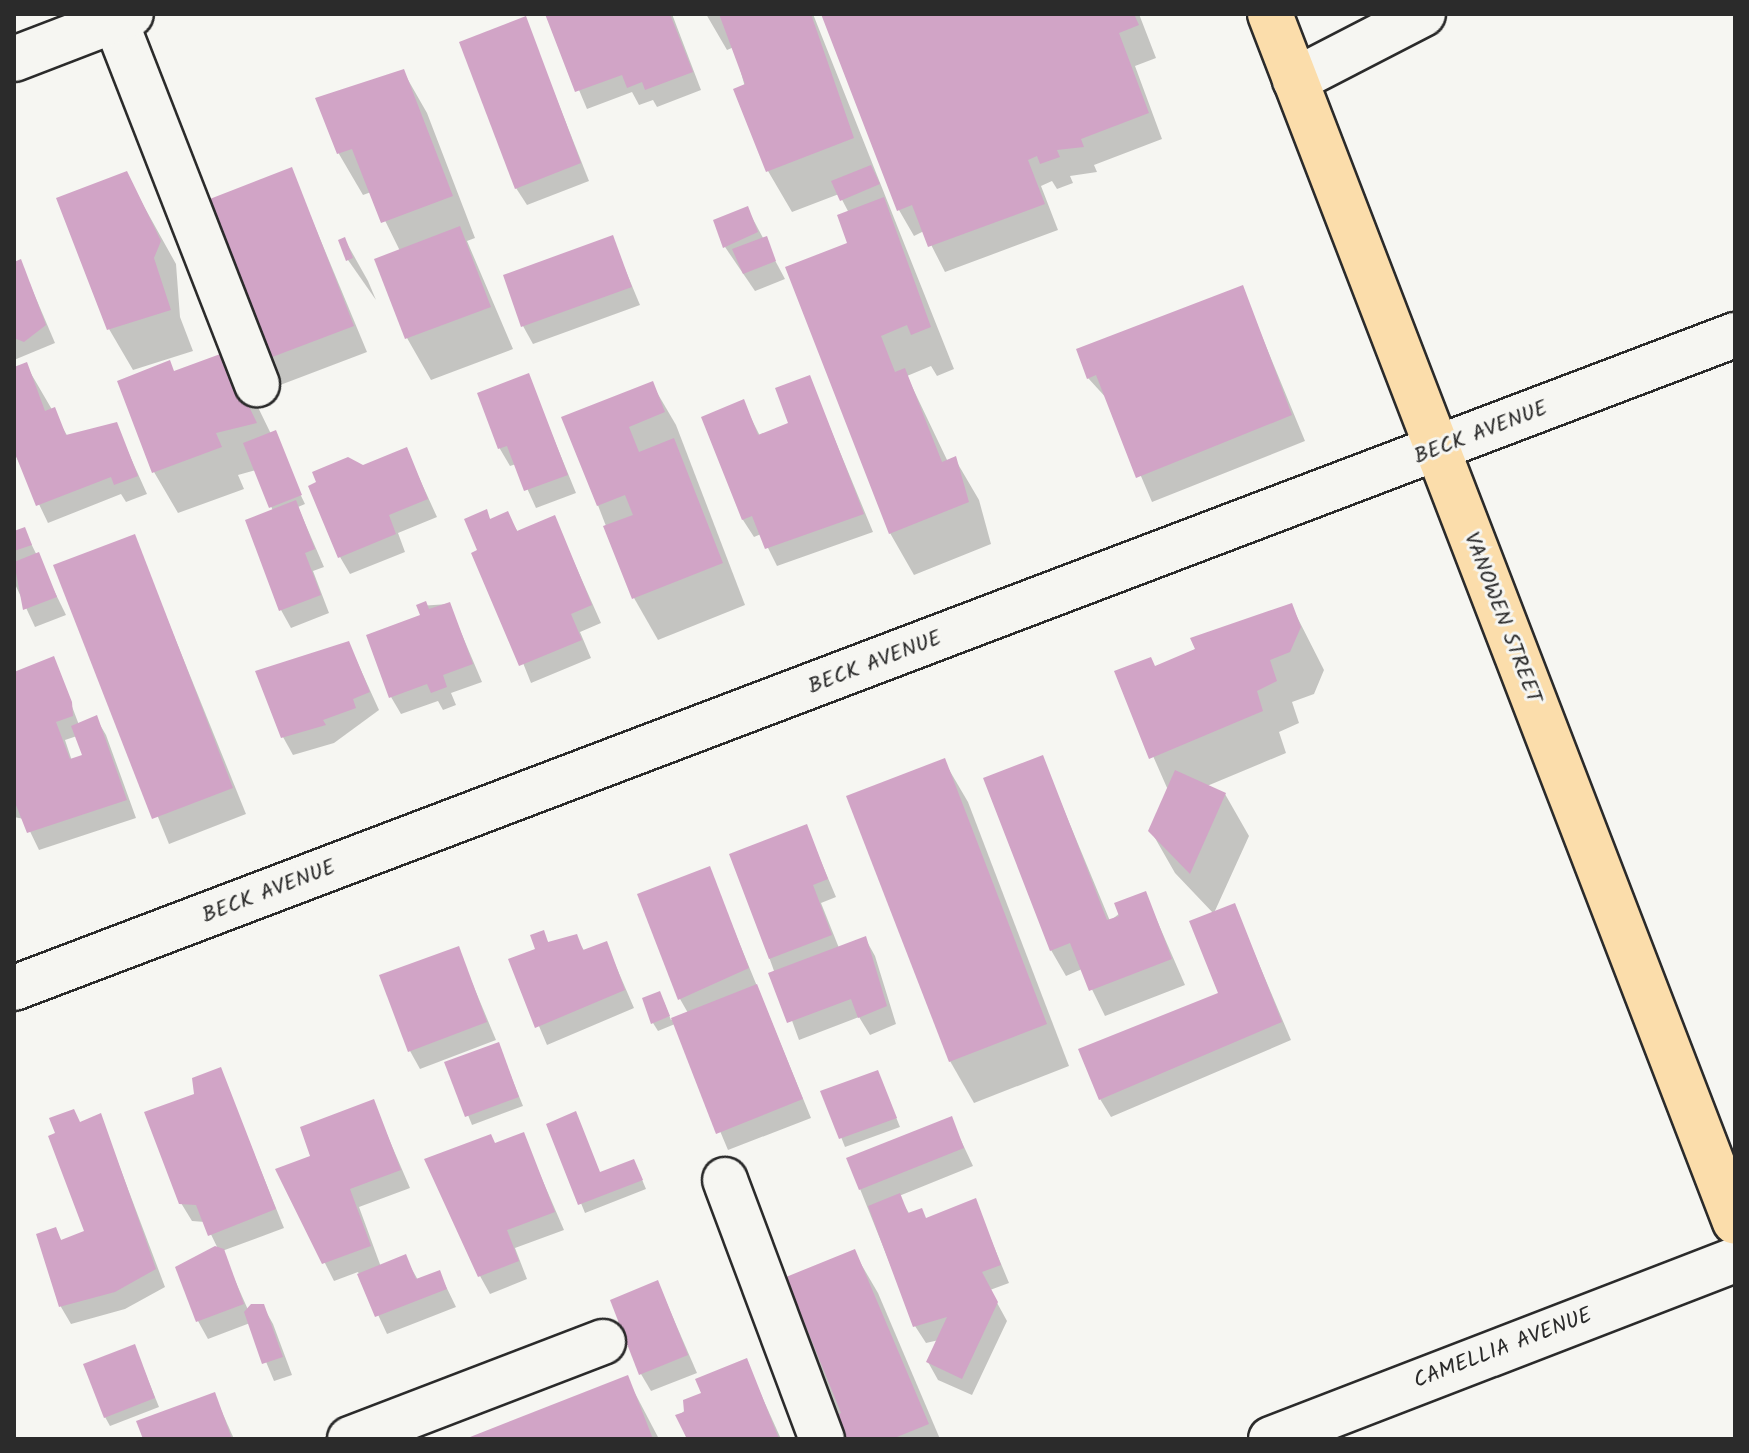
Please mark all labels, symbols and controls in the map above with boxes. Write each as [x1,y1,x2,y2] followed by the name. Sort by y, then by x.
[1411,395,1551,471] street label: BECK AVENUE
[1457,529,1547,707] street label: VANOWEN STREET
[805,625,945,701] street label: BECK AVENUE
[199,854,339,930] street label: BECK AVENUE
[1410,1303,1596,1395] street label: CAMELLIA AVENUE

